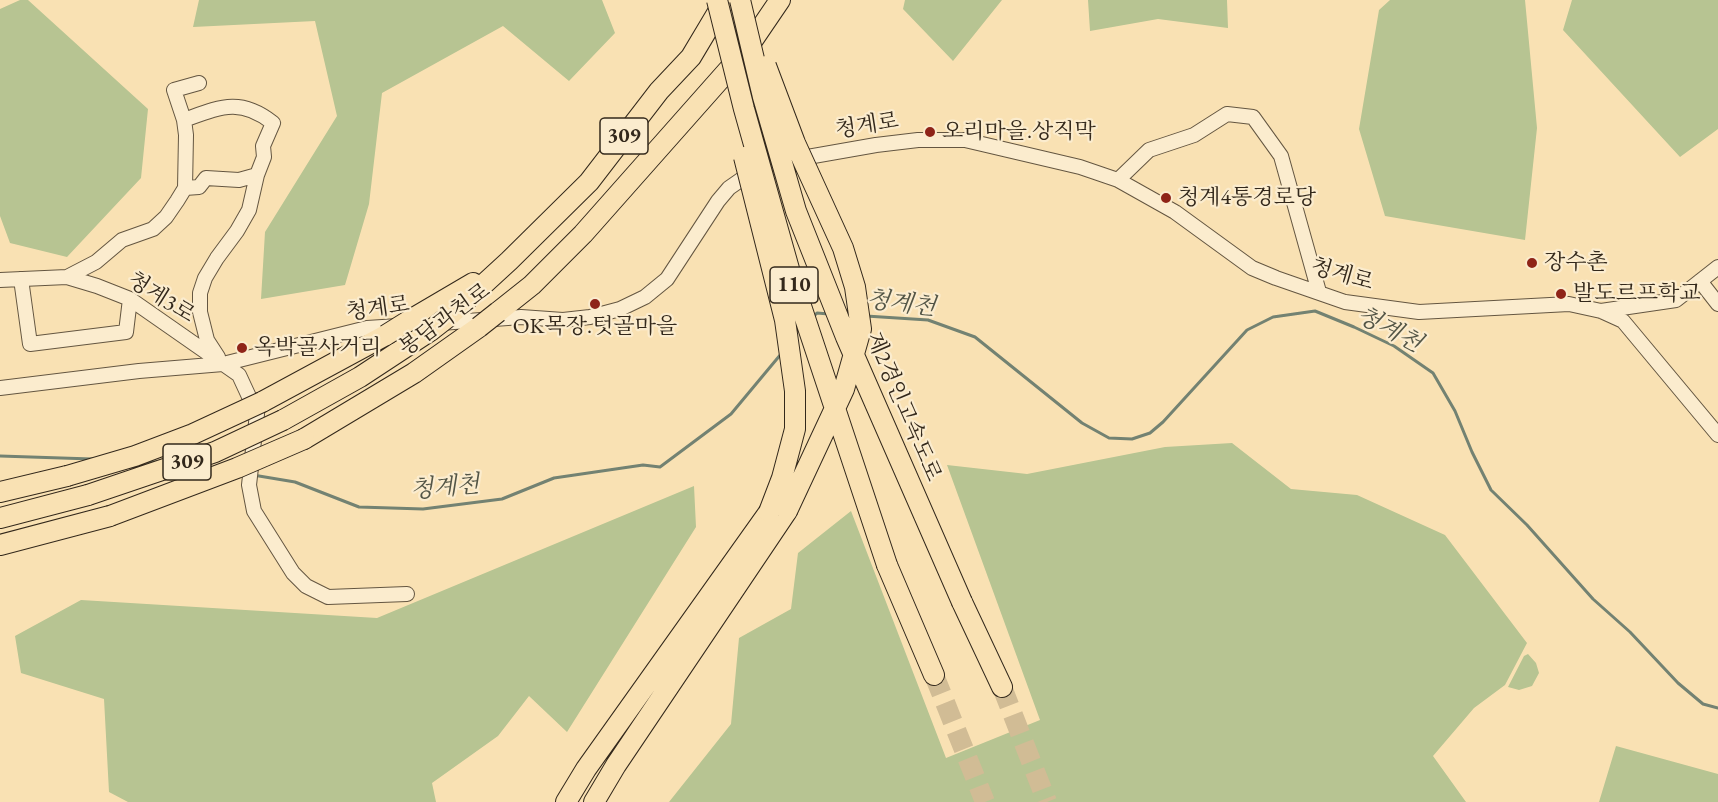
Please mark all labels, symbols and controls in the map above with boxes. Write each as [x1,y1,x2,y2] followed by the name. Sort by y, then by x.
[833,108,901,144] street label: 청계로
[600,118,648,154] road number: 309
[942,119,1096,145] place label: 오리마을.상직막
[923,125,937,139] marker: 오리마을.상직막
[1178,185,1316,211] place label: 청계4통경로당
[1159,191,1173,205] marker: 청계4통경로당
[1544,250,1608,276] place label: 장수촌
[1308,254,1376,296] street label: 청계로
[1525,256,1539,270] marker: 장수촌
[122,267,200,329] street label: 청계3로
[770,267,818,303] road number: 110
[394,278,496,362] street label: 봉담과천로
[1573,281,1701,307] place label: 발도르프학교
[865,285,937,323] water label: 청계천
[1554,287,1568,301] marker: 발도르프학교
[345,291,411,327] street label: 청계로
[588,297,602,311] marker: OK목장.텃골마을
[1352,301,1426,359] water label: 청계천
[513,314,677,340] place label: OK목장.텃골마을
[860,329,946,485] street label: 제2경인고속도로
[254,335,382,361] place label: 옥박골사거리
[235,341,249,355] marker: 옥박골사거리
[163,444,211,480] road number: 309
[409,471,481,505] water label: 청계천

